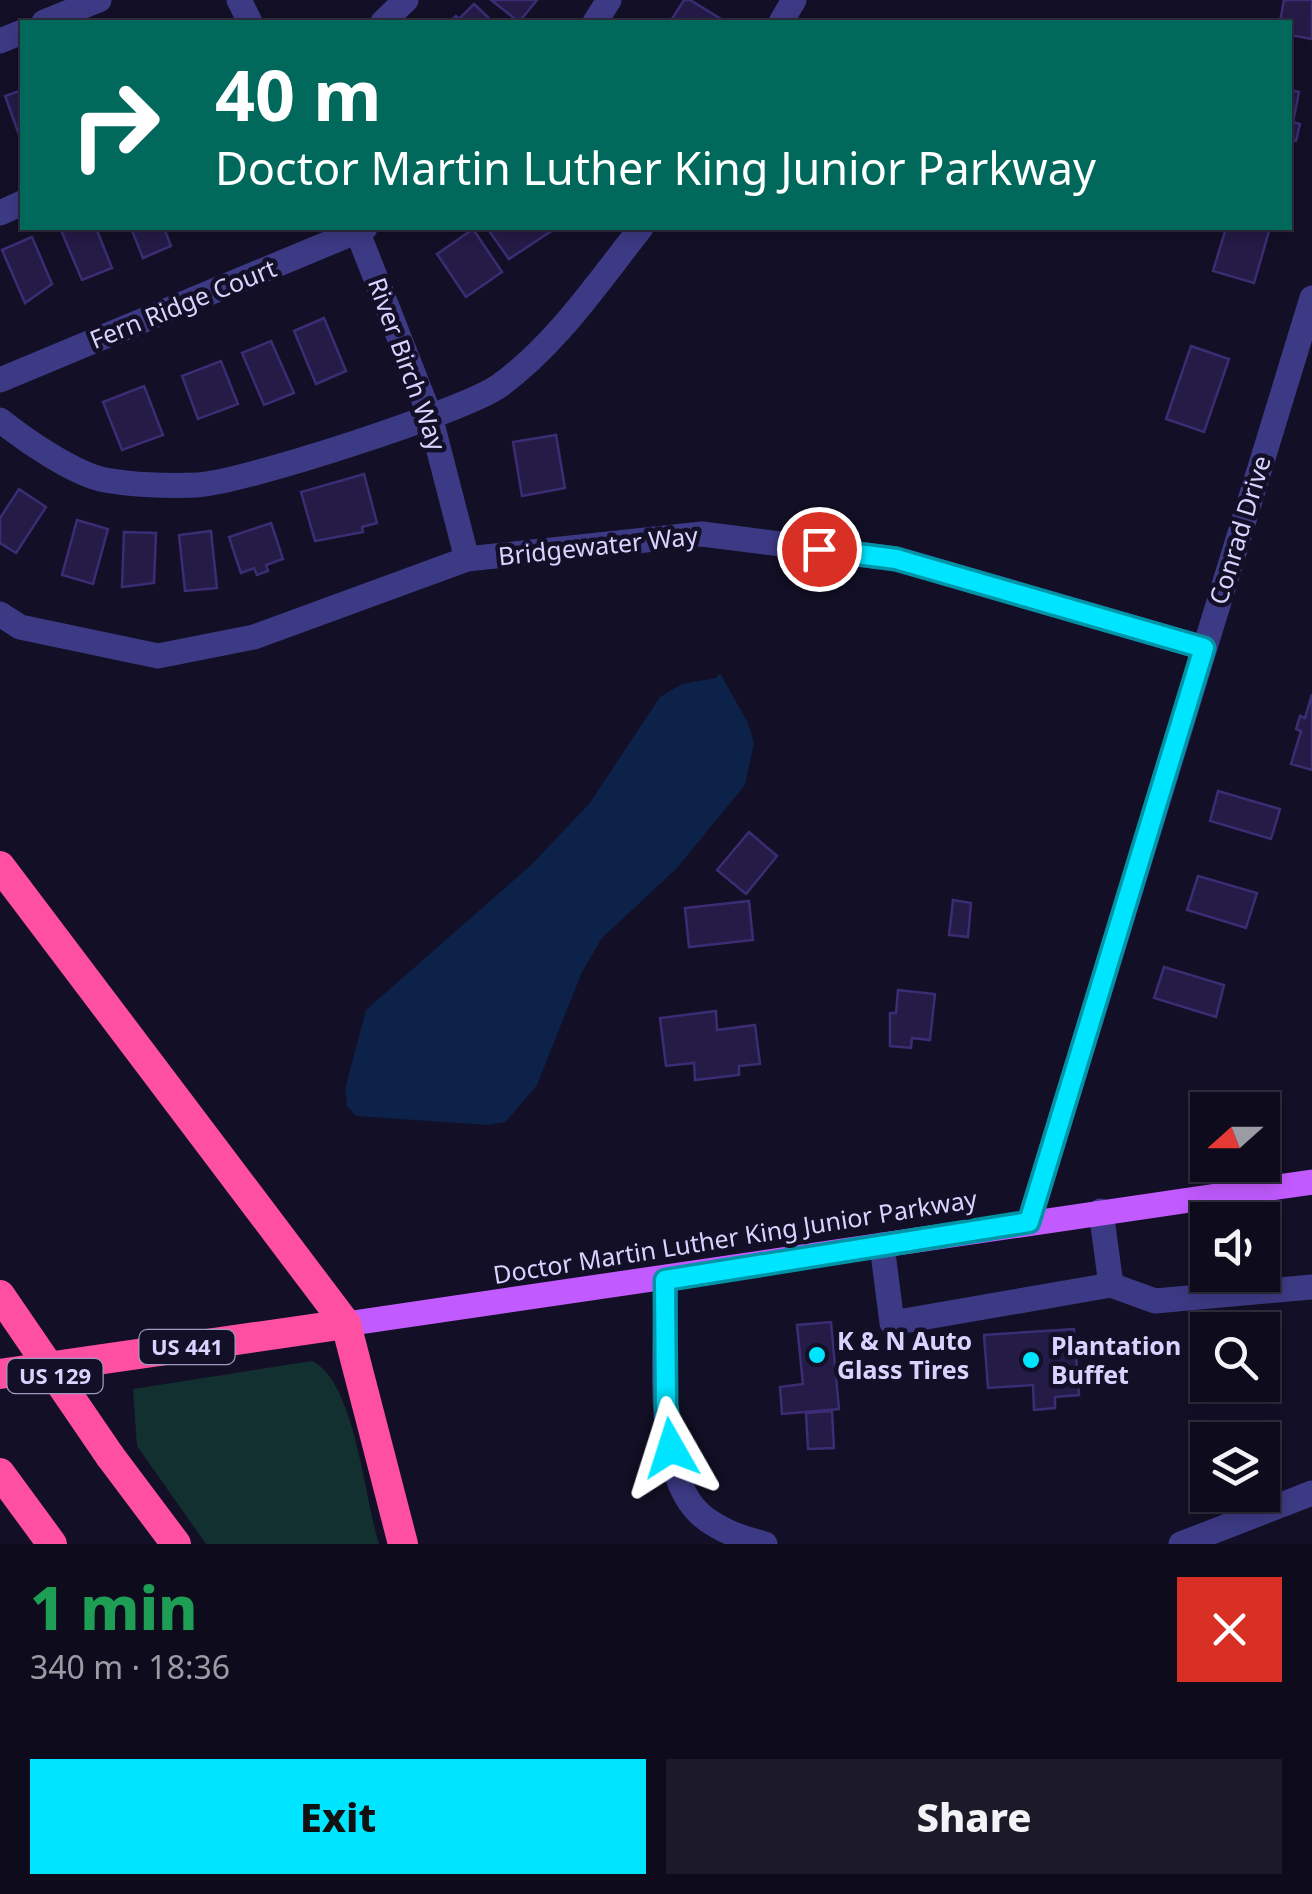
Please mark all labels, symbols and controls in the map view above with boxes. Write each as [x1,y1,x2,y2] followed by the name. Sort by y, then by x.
[215,46,382,142] text: 40 m
[50,60,180,190] icon: right
[215,137,1096,198] text: Doctor Martin Luther King Junior Parkway
[84,250,281,356] street label: Fern Ridge Court
[361,273,455,455] street label: River Birch Way
[1200,451,1278,608] street label: Conrad Drive
[777,507,862,592] pin
[496,518,700,572] street label: Bridgewater Way
[792,522,847,577] icon: arrive
[1190,1092,1280,1182] north arrow
[1190,1092,1280,1512] map controls
[491,1181,979,1291] street label: Doctor Martin Luther King Junior Parkway
[1190,1202,1280,1292] button: sound
[1190,1312,1280,1402] button: search
[837,1323,972,1386] place label: K & N Auto Glass Tires
[1051,1328,1181,1391] place label: Plantation Buffet
[140,1330,234,1364] road number: US 441
[806,1344,828,1366] marker: K & N Auto Glass Tires
[1020,1349,1042,1371] marker: Plantation Buffet
[8,1359,102,1393] road number: US 129
[619,1396,723,1500] position arrow
[1190,1422,1280,1512] button: layers
[30,1566,198,1648] text: 1 min
[1177,1577,1282,1682] button: close
[30,1645,230,1688] text: 340 m · 18:36
[30,1759,646,1874] button: Exit
[666,1759,1282,1874] button: Share

